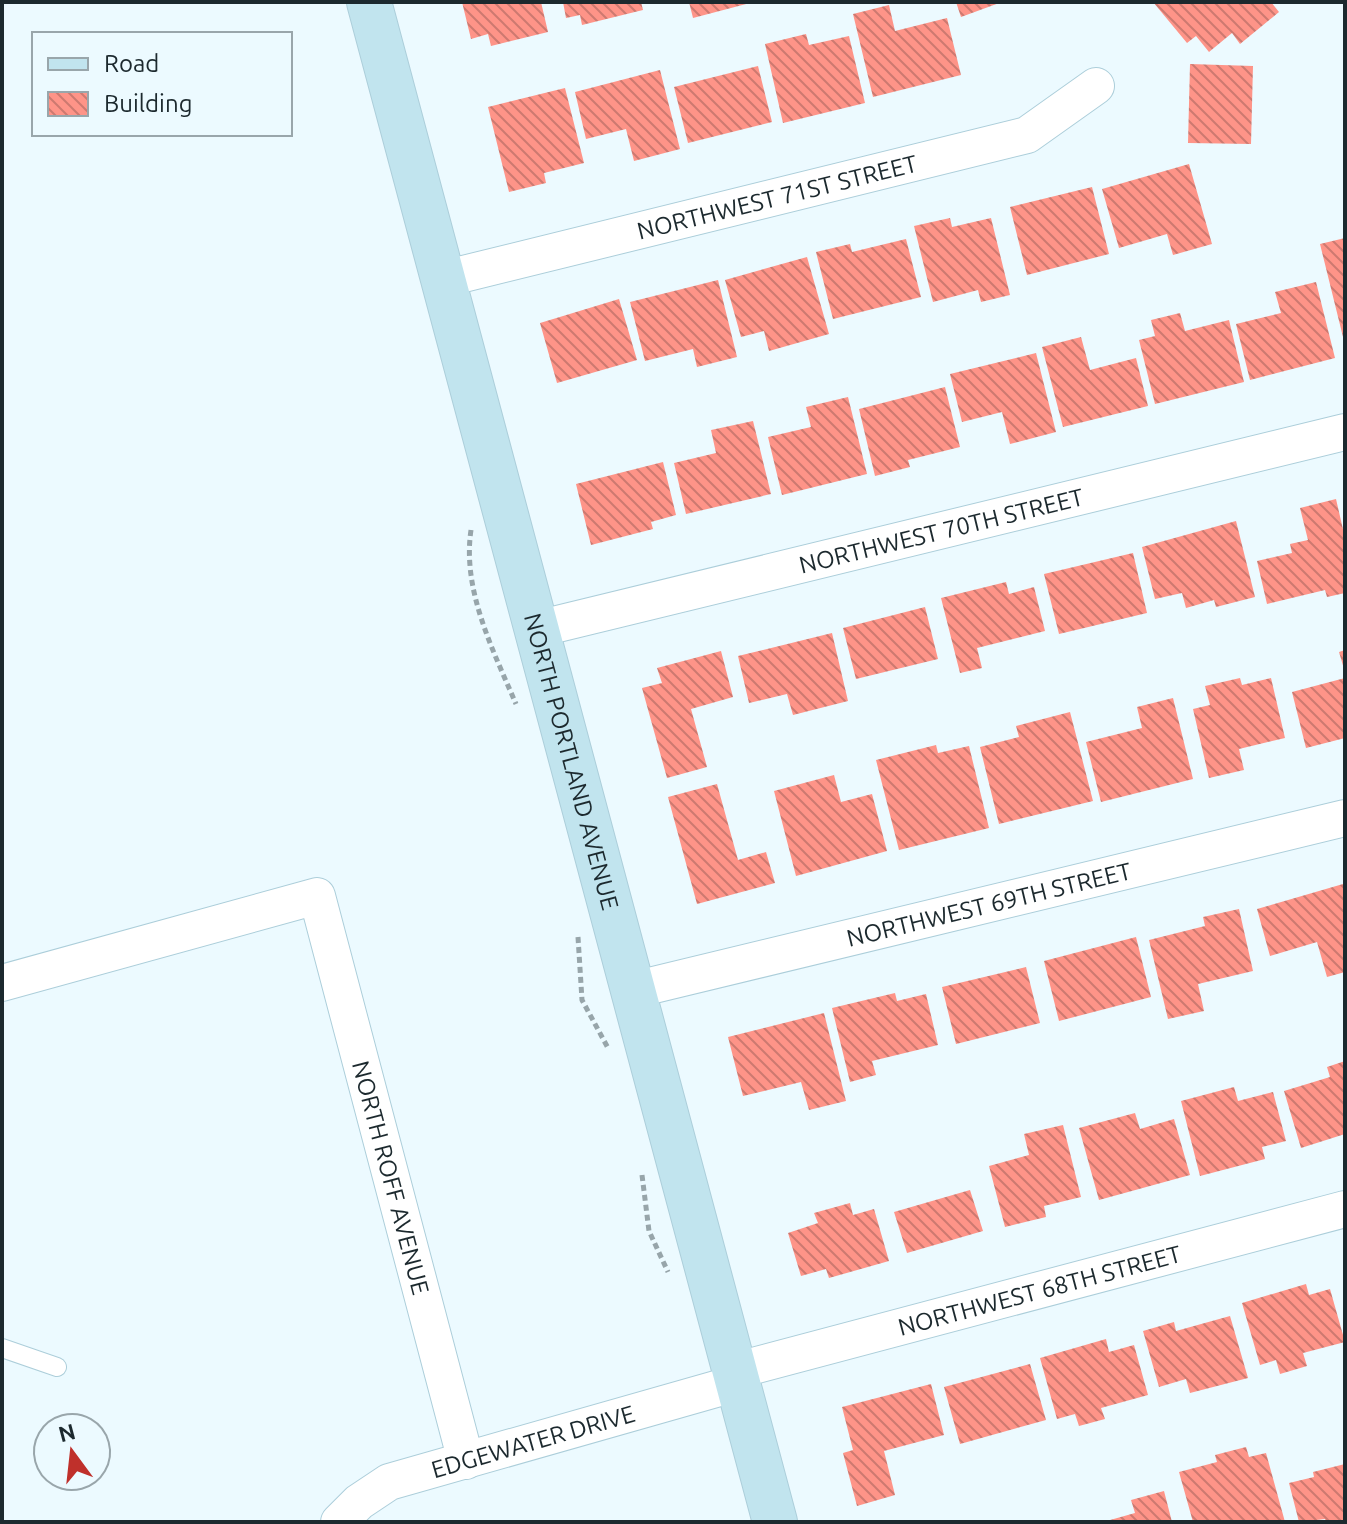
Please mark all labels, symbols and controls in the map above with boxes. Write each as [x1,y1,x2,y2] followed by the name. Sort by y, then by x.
[32,32,292,136] legend
[104,50,159,77] text: Road
[104,90,192,117] text: Building
[634,149,920,244] street label: NORTHWEST 71ST STREET
[796,483,1086,578] street label: NORTHWEST 70TH STREET
[519,610,624,913] street label: NORTH PORTLAND AVENUE
[844,857,1134,951] street label: NORTHWEST 69TH STREET
[348,1058,435,1297] street label: NORTH ROFF AVENUE
[895,1240,1184,1340] street label: NORTHWEST 68TH STREET
[428,1399,638,1483] street label: EDGEWATER DRIVE
[32,1412,112,1492] north arrow
[56,1418,78,1446] text: N

